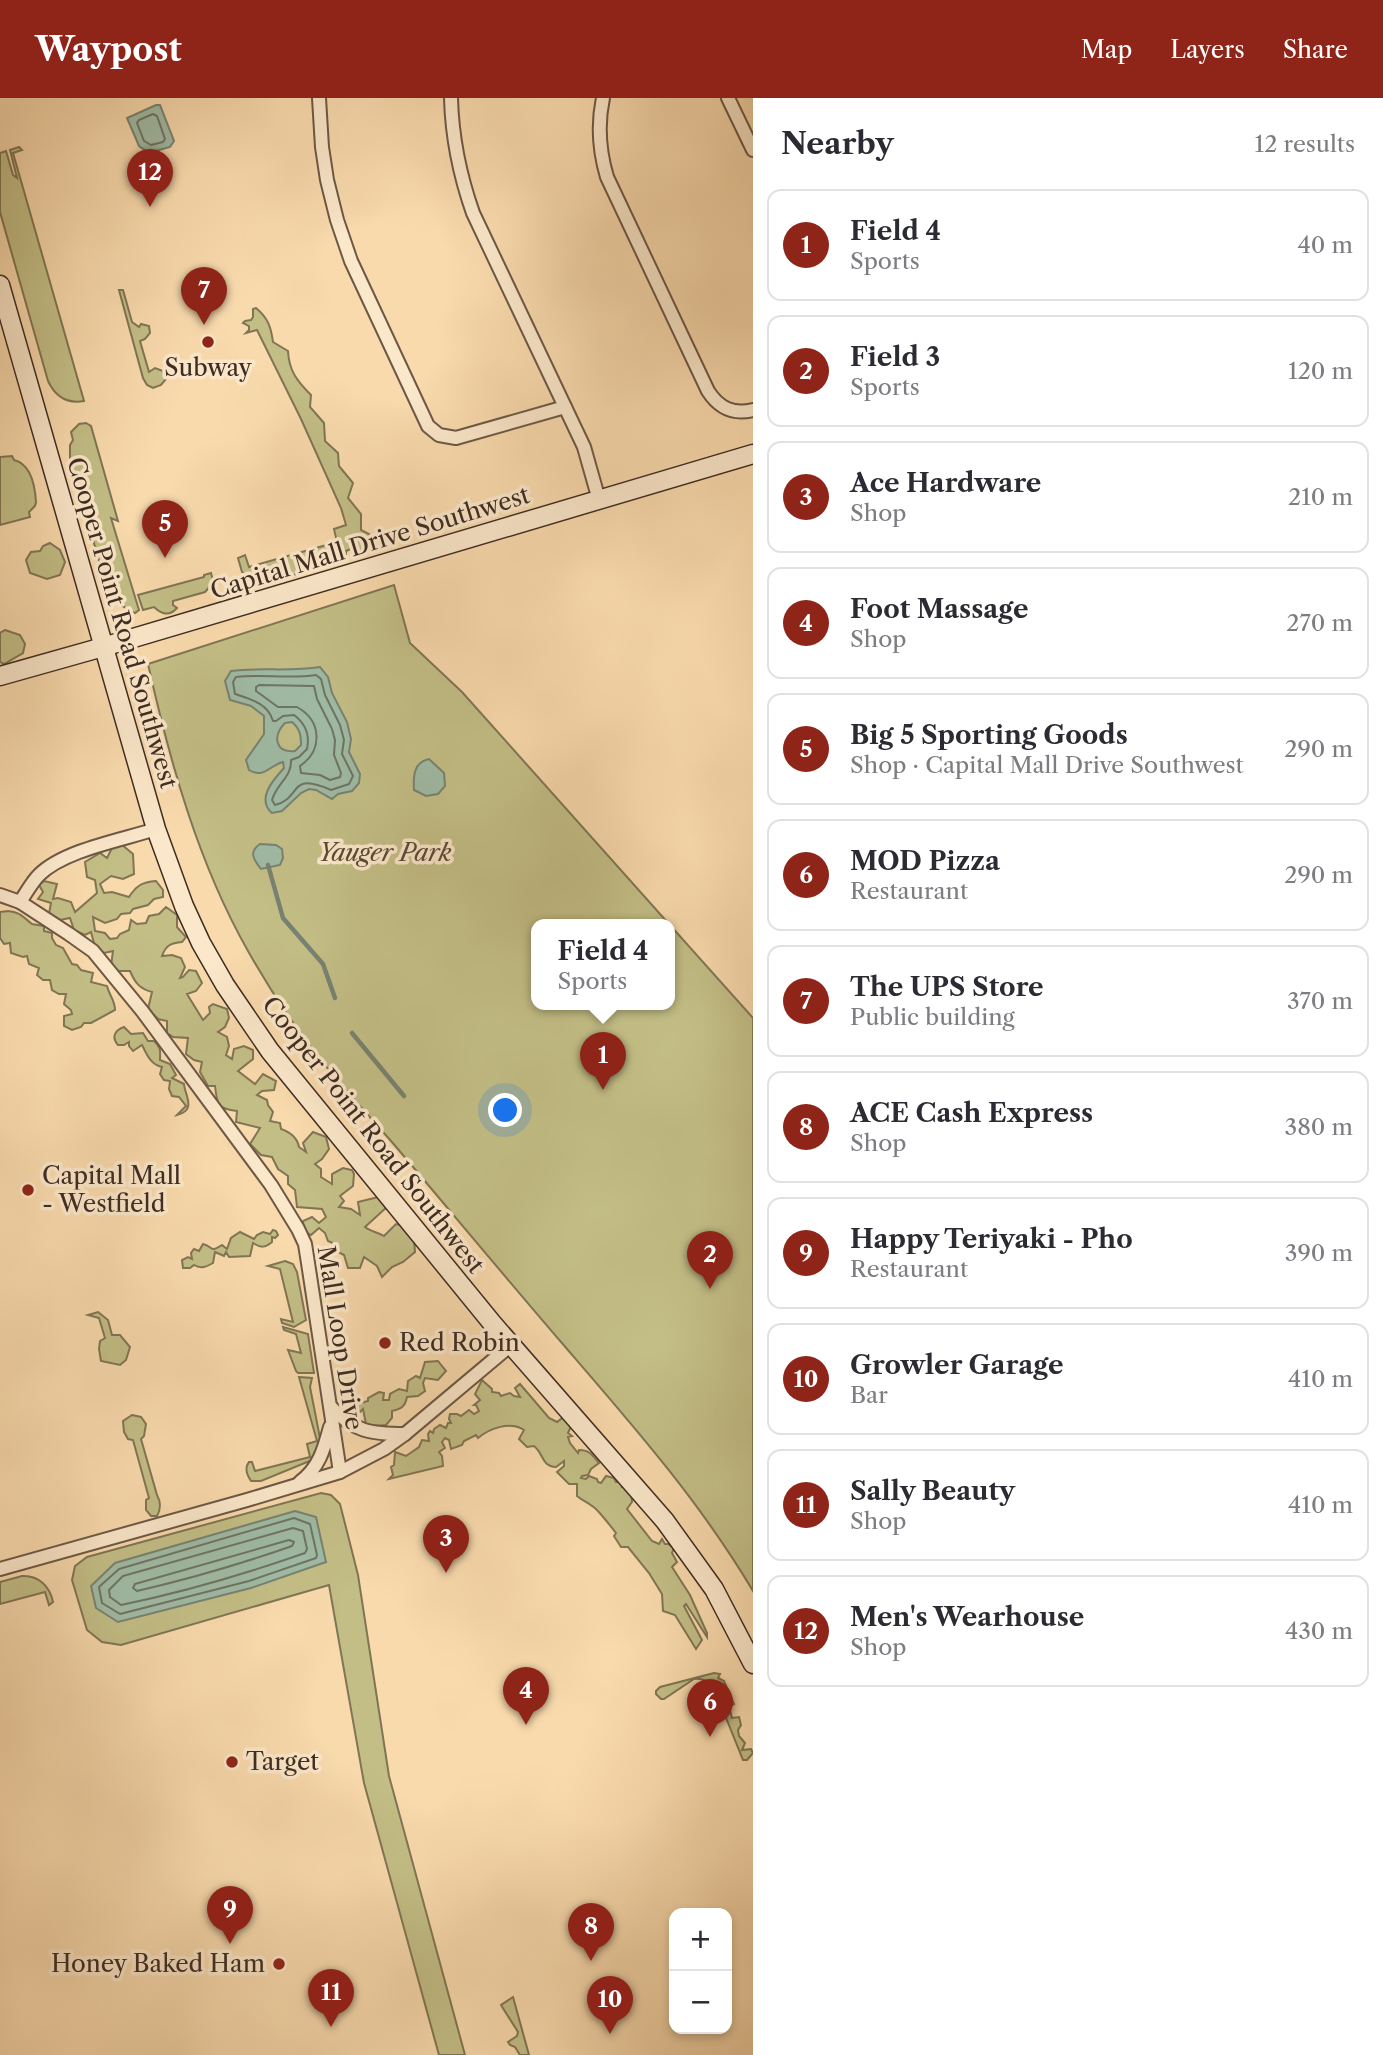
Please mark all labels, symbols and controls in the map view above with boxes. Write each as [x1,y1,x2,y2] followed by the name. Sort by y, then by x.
[35,29,182,70] text: Waypost
[1081,35,1132,64] text: Map
[1170,35,1245,64] text: Layers
[1283,35,1348,64] text: Share
[781,125,894,162] text: Nearby
[1255,130,1355,158] text: 12 results
[127,149,173,207] pin: 12
[850,215,941,247] text: Field 4
[801,231,811,259] text: 1
[1298,231,1353,259] text: 40 m
[850,247,920,275] text: Sports
[181,267,227,325] pin: 7
[200,334,216,350] marker: Subway
[850,341,940,373] text: Field 3
[164,353,252,382] place label: Subway
[799,357,813,385] text: 2
[1288,357,1353,385] text: 120 m
[850,373,920,401] text: Sports
[61,454,184,792] street label: Cooper Point Road Southwest
[850,467,1041,499] text: Ace Hardware
[207,480,533,605] street label: Capital Mall Drive Southwest
[800,483,813,511] text: 3
[1288,483,1353,511] text: 210 m
[850,499,906,527] text: Shop
[142,500,188,558] pin: 5
[850,593,1029,625] text: Foot Massage
[799,609,813,637] text: 4
[1286,609,1353,637] text: 270 m
[850,625,906,653] text: Shop
[850,719,1128,751] text: Big 5 Sporting Goods
[800,735,812,763] text: 5
[1284,735,1353,763] text: 290 m
[850,751,1244,779] text: Shop · Capital Mall Drive Southwest
[318,838,452,867] park label: Yauger Park
[850,845,1000,877] text: MOD Pizza
[799,861,813,889] text: 6
[1284,861,1353,889] text: 290 m
[850,877,968,905] text: Restaurant
[531,919,675,1010] popup
[558,935,648,967] text: Field 4
[558,967,627,995] text: Sports
[850,971,1044,1003] text: The UPS Store
[800,987,812,1015] text: 7
[1287,987,1353,1015] text: 370 m
[256,990,491,1279] street label: Cooper Point Road Southwest
[850,1003,1015,1031] text: Public building
[580,1032,626,1090] pin: 1
[488,1093,522,1127] your location
[850,1097,1093,1129] text: ACE Cash Express
[799,1113,813,1141] text: 8
[1285,1113,1353,1141] text: 380 m
[850,1129,906,1157] text: Shop
[42,1161,181,1218] place label: Capital Mall - Westfield
[20,1182,36,1198] marker: Capital Mall - Westfield
[850,1223,1133,1255] text: Happy Teriyaki - Pho
[687,1231,733,1289] pin: 2
[799,1239,813,1267] text: 9
[1285,1239,1353,1267] text: 390 m
[312,1244,369,1432] street label: Mall Loop Drive
[850,1255,968,1283] text: Restaurant
[399,1328,520,1357] place label: Red Robin
[377,1335,393,1351] marker: Red Robin
[850,1349,1064,1381] text: Growler Garage
[794,1365,818,1393] text: 10
[1288,1365,1353,1393] text: 410 m
[850,1381,888,1409] text: Bar
[850,1475,1015,1507] text: Sally Beauty
[796,1491,816,1519] text: 11
[1288,1491,1353,1519] text: 410 m
[850,1507,906,1535] text: Shop
[423,1515,469,1573] pin: 3
[850,1601,1084,1633] text: Men's Wearhouse
[794,1617,818,1645] text: 12
[1285,1617,1353,1645] text: 430 m
[850,1633,906,1661] text: Shop
[503,1667,549,1725] pin: 4
[687,1679,733,1737] pin: 6
[246,1747,319,1776] place label: Target
[224,1754,240,1770] marker: Target
[207,1886,253,1944] pin: 9
[568,1903,614,1961] pin: 8
[669,1908,732,2034] map controls
[669,1908,732,1971] button: +
[51,1949,265,1978] place label: Honey Baked Ham
[271,1956,287,1972] marker: Honey Baked Ham
[308,1969,354,2027] pin: 11
[669,1971,732,2034] button: −
[587,1976,633,2034] pin: 10

